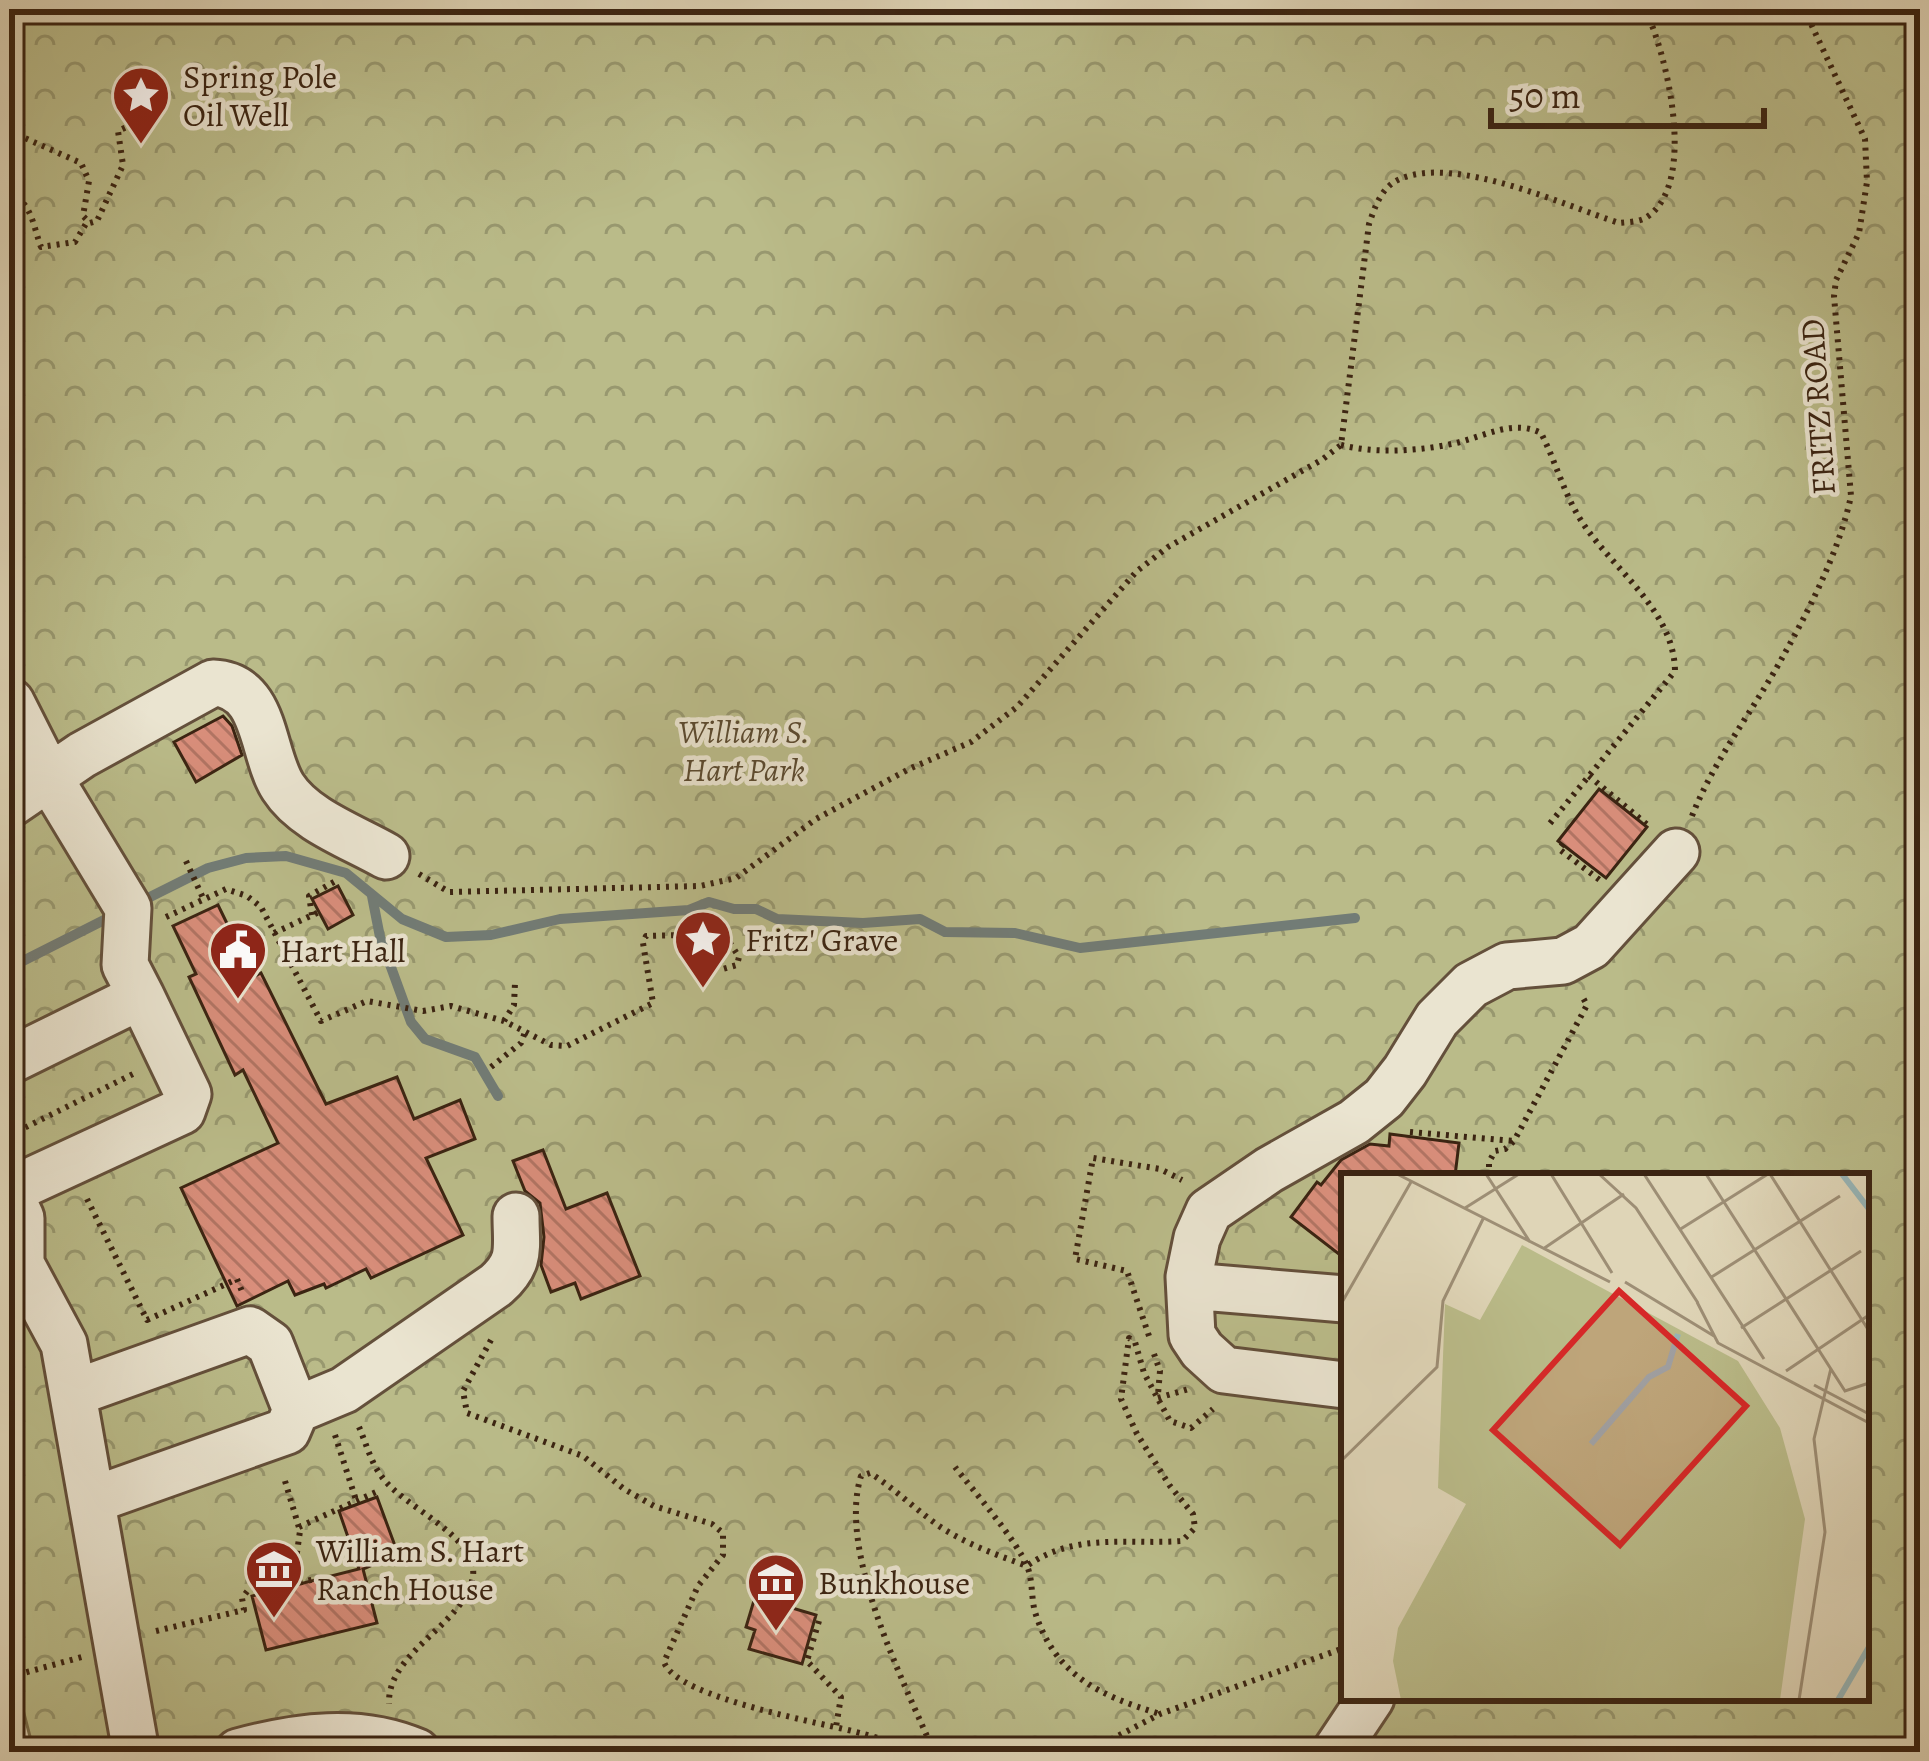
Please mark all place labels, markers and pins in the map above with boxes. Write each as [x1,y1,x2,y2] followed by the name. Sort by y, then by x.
[183,54,337,137] place label: Spring Pole Oil Well
[110,64,172,146] place icon: Spring Pole Oil Well
[672,908,734,990] place icon: Fritz' Grave
[745,917,898,962] place label: Fritz' Grave
[207,919,269,1001] public building icon: Hart Hall
[280,928,405,973] place label: Hart Hall
[315,1528,524,1611] place label: William S. Hart Ranch House
[243,1538,305,1620] museum icon: William S. Hart Ranch House
[745,1551,807,1633] museum icon: Bunkhouse
[818,1560,970,1605] place label: Bunkhouse

